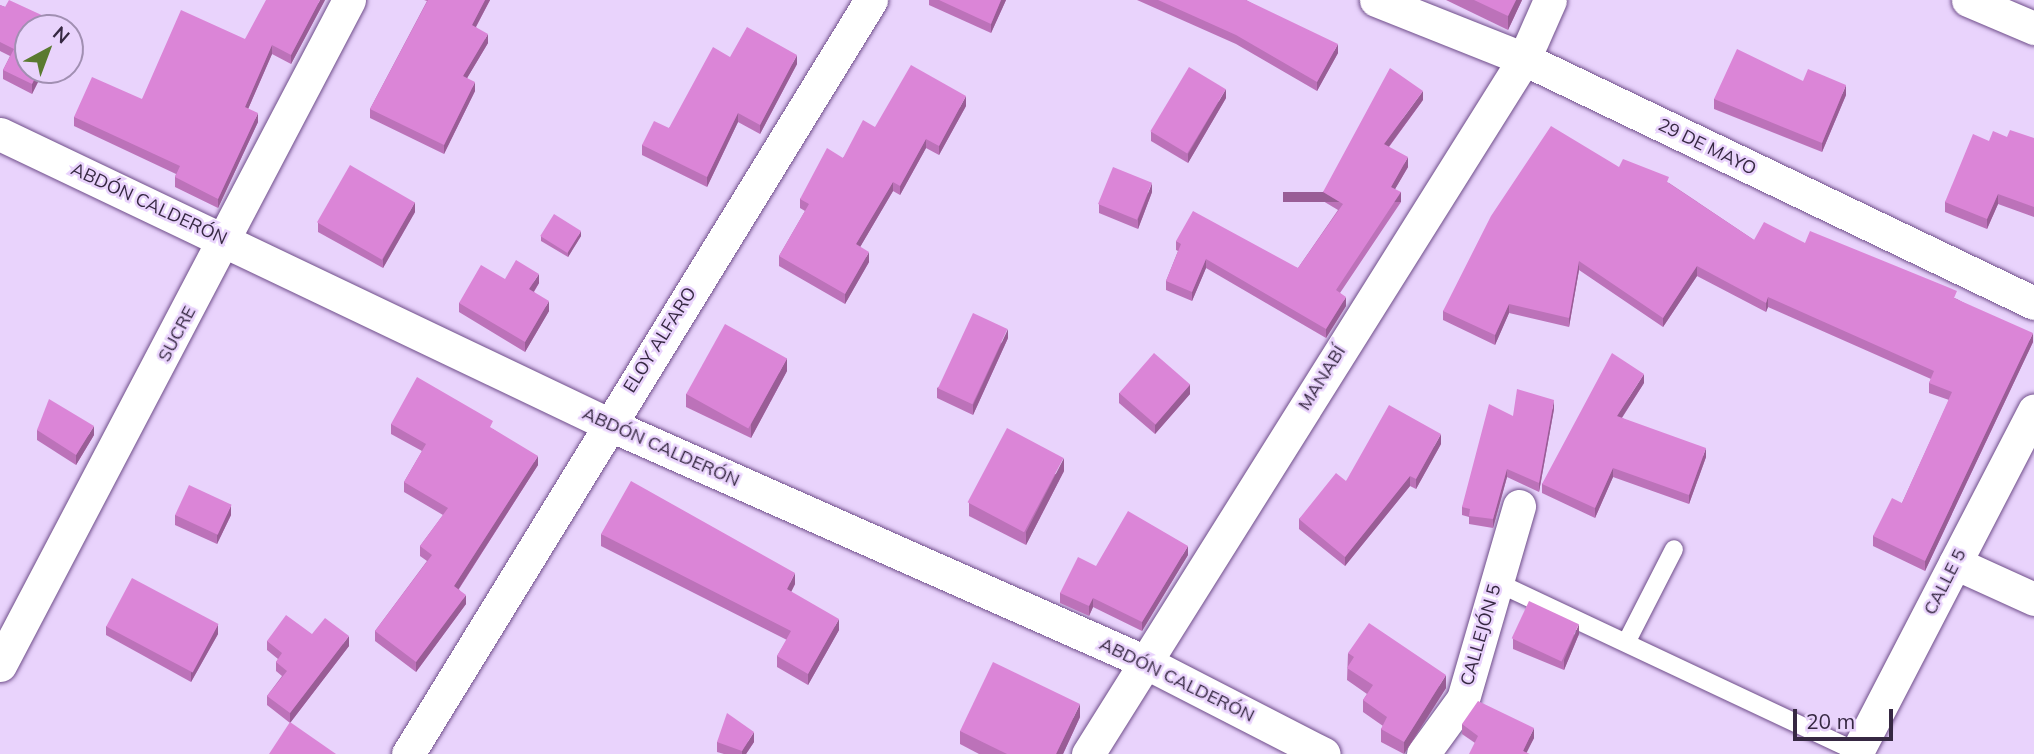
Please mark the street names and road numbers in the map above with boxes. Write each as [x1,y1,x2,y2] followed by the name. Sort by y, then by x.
[1654,114,1760,180] street label: 29 DE MAYO
[68,158,230,250] street label: ABDÓN CALDERÓN
[619,283,701,397] street label: ELOY ALFARO
[153,303,201,365] street label: SUCRE
[1294,342,1350,414] street label: MANABÍ
[579,403,743,491] street label: ABDÓN CALDERÓN
[1919,545,1971,619] street label: CALLE 5
[1456,582,1506,688] street label: CALLEJÓN 5
[1096,633,1258,727] street label: ABDÓN CALDERÓN

